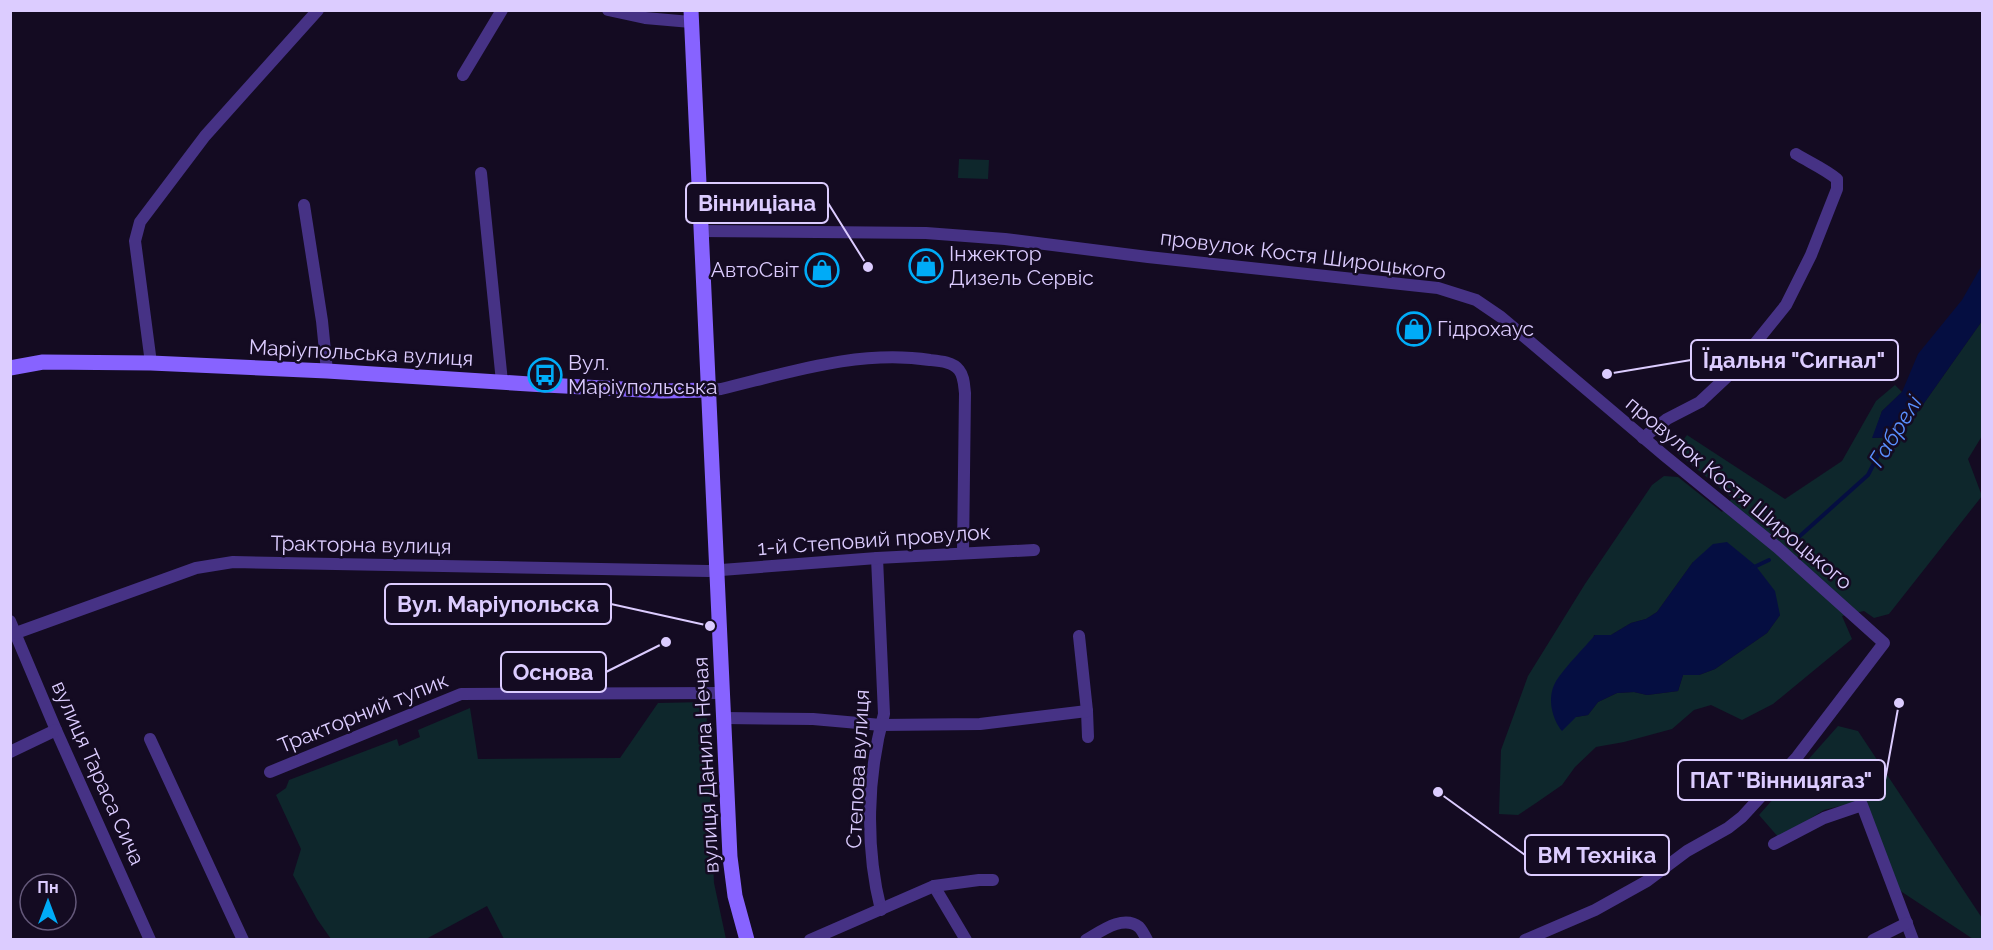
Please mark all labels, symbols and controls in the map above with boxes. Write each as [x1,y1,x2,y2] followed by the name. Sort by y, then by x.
[686,183,828,223] callout: Вінниціана
[698,190,816,216] text: Вінниціана
[1159,225,1447,284] street label: провулок Костя Широцького
[949,241,1094,290] place label: Інжектор Дизель Сервіс
[908,248,944,284] shop icon: Інжектор Дизель Сервіс
[804,252,840,288] shop icon: АвтоСвіт
[711,257,799,282] place label: АвтоСвіт
[1396,311,1432,347] shop icon: Гідрохаус
[1437,316,1534,341] place label: Гідрохаус
[248,334,474,371] street label: Маріупольська вулиця
[1691,340,1898,380] callout: Їдальня "Сигнал"
[1702,347,1885,373] text: Їдальня "Сигнал"
[568,350,717,399] place label: Вул. Маріупольська
[527,357,563,393] bus stop icon: Вул. Маріупольська
[1863,390,1928,471] water label: Габрелі
[1621,391,1858,595] street label: провулок Костя Широцького
[757,519,991,560] street label: 1-й Степовий провулок
[270,530,452,559] street label: Тракторна вулиця
[385,584,611,624] callout: Вул. Маріупольска
[397,591,599,617] text: Вул. Маріупольска
[501,652,606,692] callout: Основа
[687,656,724,874] street label: вулиця Данила Нечая
[513,659,593,685] text: Основа
[274,667,451,758] street label: Тракторний тупик
[47,677,150,869] street label: вулиця Тараса Сича
[841,689,874,849] street label: Степова вулиця
[1678,760,1885,800] callout: ПАТ "Вінницягаз"
[1690,767,1872,793] text: ПАТ "Вінницягаз"
[1525,835,1669,875] callout: ВМ Техніка
[1538,842,1656,868] text: ВМ Техніка
[18,872,78,932] north arrow
[37,878,59,897] text: Пн

